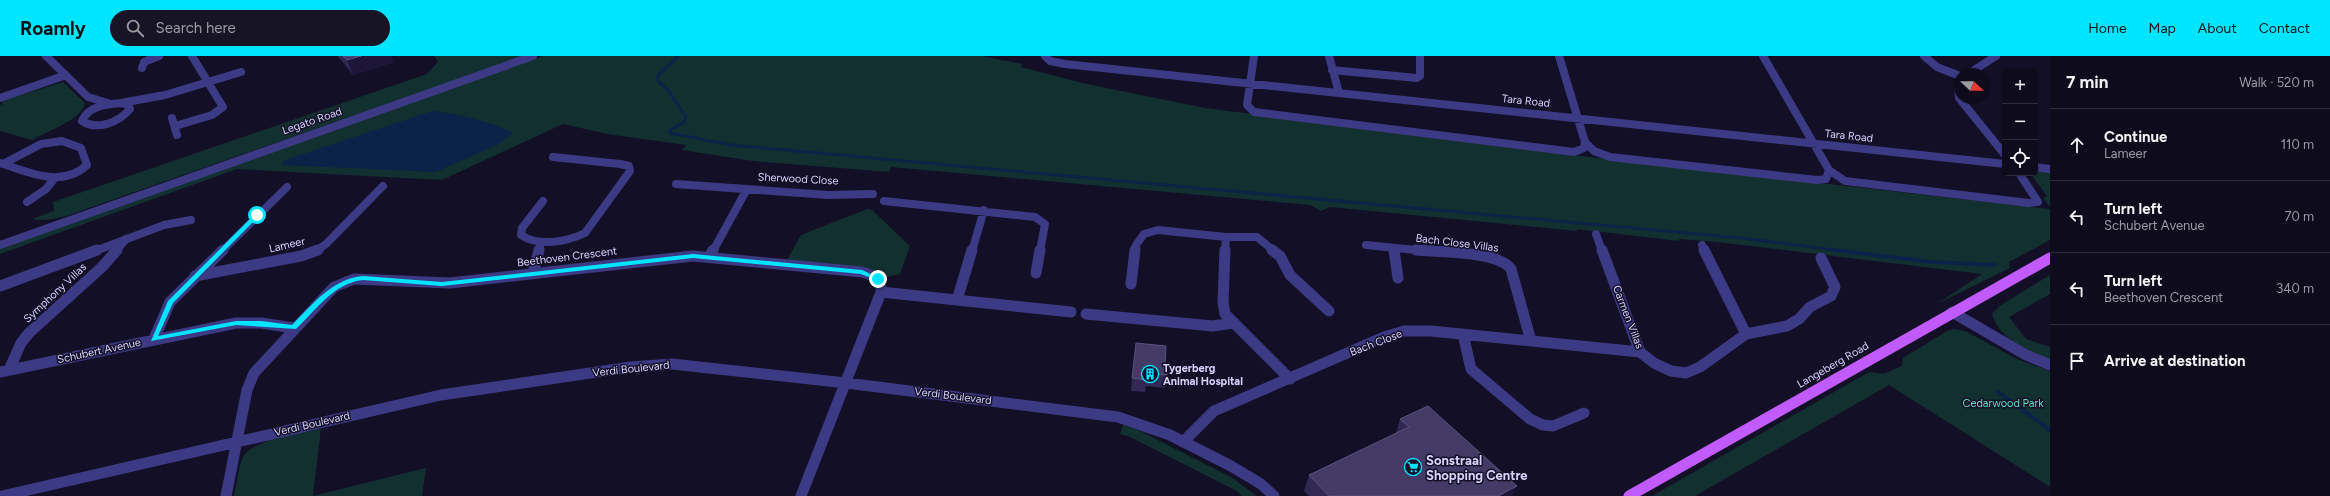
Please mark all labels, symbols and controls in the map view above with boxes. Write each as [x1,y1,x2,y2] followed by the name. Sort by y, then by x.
[110,10,390,46] search box
[20,17,86,40] text: Roamly
[124,17,146,39] icon: search
[156,19,236,37] text: Search here
[2088,20,2127,37] text: Home
[2149,20,2176,37] text: Map
[2198,20,2237,37] text: About
[2259,20,2310,37] text: Contact
[1954,68,1990,104] north arrow
[2002,68,2038,176] map controls
[2002,68,2038,104] button: +
[2066,72,2108,92] text: 7 min
[2239,75,2314,90] text: Walk · 520 m
[1501,92,1551,110] street label: Tara Road
[2002,104,2038,140] button: −
[280,105,344,137] street label: Legato Road
[1824,127,1874,145] street label: Tara Road
[2104,128,2167,146] text: Continue
[2066,134,2088,156] icon: ahead
[2281,137,2314,152] text: 110 m
[2002,140,2038,176] button: locate
[2104,146,2147,161] text: Lameer
[757,170,839,188] street label: Sherwood Close
[2104,200,2162,218] text: Turn left
[248,206,266,224] route start
[2066,206,2088,228] icon: left
[2284,209,2314,224] text: 70 m
[2104,218,2205,233] text: Schubert Avenue
[1415,231,1499,255] street label: Bach Close Villas
[268,235,306,255] street label: Lameer
[516,244,618,270] street label: Beethoven Crescent
[21,261,89,325] street label: Symphony Villas
[869,270,887,288] route end
[2104,272,2162,290] text: Turn left
[2066,278,2088,300] icon: left
[2276,281,2314,296] text: 340 m
[1610,283,1646,351] street label: Carmen Villas
[2104,290,2223,305] text: Beethoven Crescent
[1348,327,1404,359] street label: Bach Close
[56,336,142,366] street label: Schubert Avenue
[1795,339,1871,391] street label: Langeberg Road
[2066,350,2088,372] icon: arrive
[2104,352,2245,370] text: Arrive at destination
[592,358,670,380] street label: Verdi Boulevard
[1163,362,1243,388] place label: Tygerberg Animal Hospital
[1140,364,1160,384] building icon: Tygerberg Animal Hospital
[914,385,992,407] street label: Verdi Boulevard
[1962,397,2044,410] park label: Cedarwood Park
[273,409,351,439] street label: Verdi Boulevard
[1426,453,1528,483] place label: Sonstraal Shopping Centre
[1403,457,1423,477] supermarket icon: Sonstraal Shopping Centre

